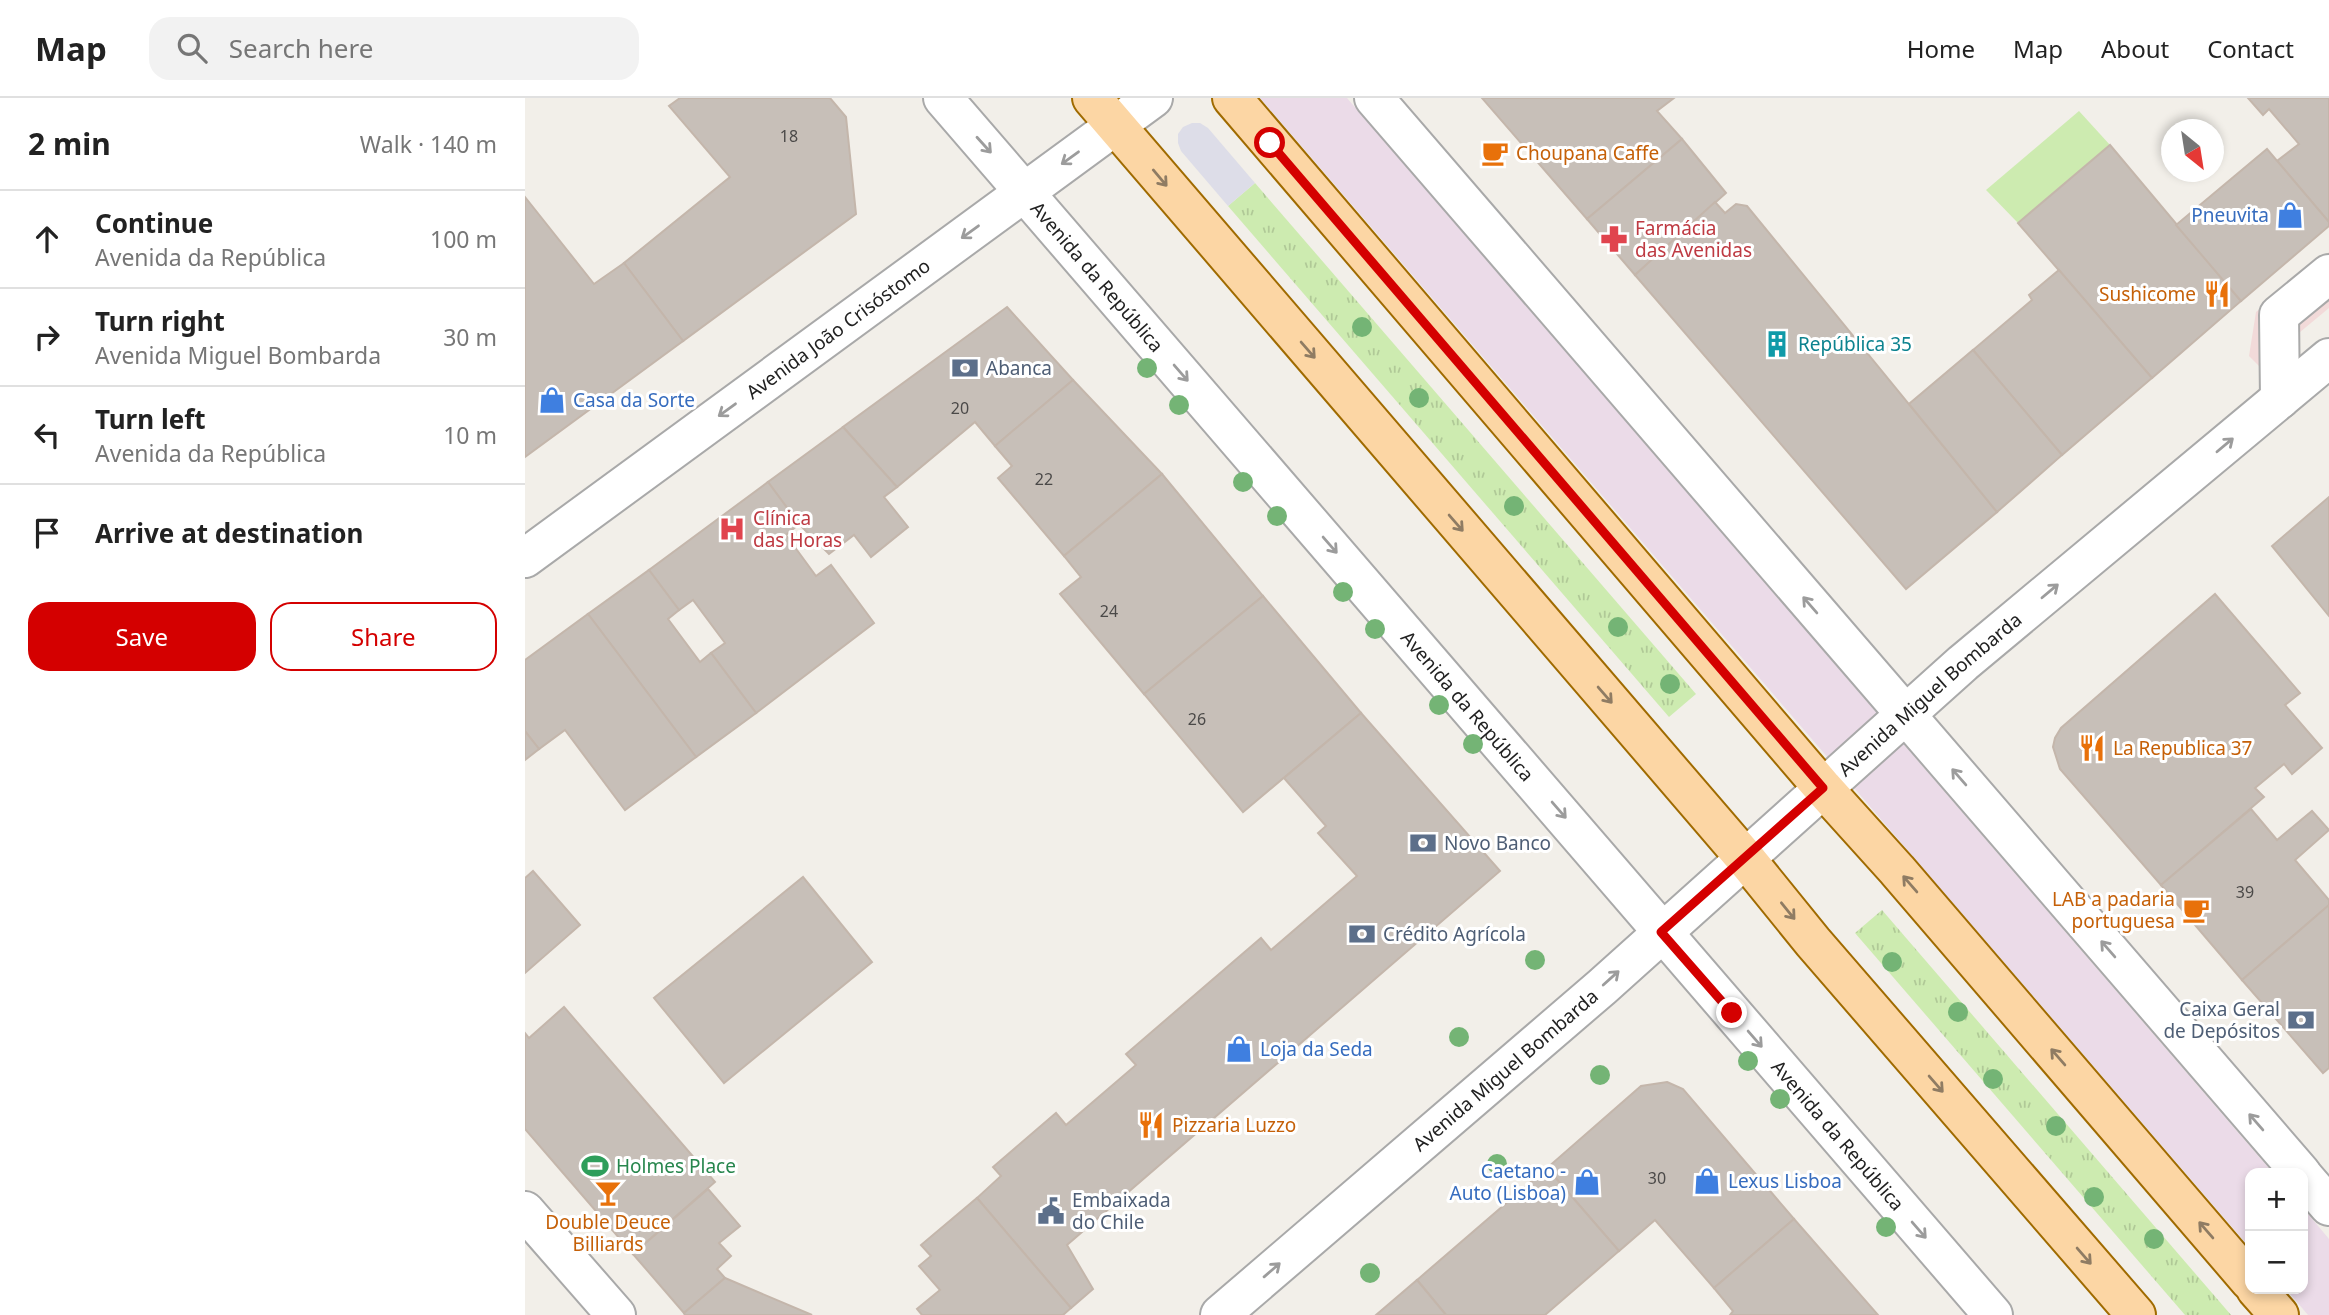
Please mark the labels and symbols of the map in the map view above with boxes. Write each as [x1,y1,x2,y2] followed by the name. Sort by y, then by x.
[2161,119,2224,182] north arrow
[780,125,798,147] house number: 18
[1254,127,1285,158] route start
[975,136,992,153] one-way arrow
[1480,138,1510,168] cafe icon: Choupana Caffe
[1516,140,1659,166] place label: Choupana Caffe
[1062,151,1080,166] one-way arrow
[1152,168,1168,186] one-way arrow
[1025,196,1169,358] street label: Avenida da República
[2275,200,2305,230] shop icon: Pneuvita
[2191,202,2269,228] place label: Pneuvita
[1635,215,1752,263] place label: Farmácia das Avenidas
[1599,224,1629,254] pharmacy icon: Farmácia das Avenidas
[961,225,980,239] one-way arrow
[741,253,935,405] street label: Avenida João Crisóstomo
[2202,279,2232,309] restaurant icon: Sushicome
[2099,281,2196,307] place label: Sushicome
[1762,329,1792,359] building icon: República 35
[1798,331,1912,357] place label: República 35
[1300,341,1316,359] one-way arrow
[950,353,980,383] bank icon: Abanca
[986,355,1052,381] place label: Abanca
[1173,364,1189,382] one-way arrow
[537,385,567,415] shop icon: Casa da Sorte
[573,387,695,413] place label: Casa da Sorte
[951,397,969,419] house number: 20
[718,403,737,417] one-way arrow
[2215,437,2233,453] one-way arrow
[1035,468,1053,490] house number: 22
[753,505,842,553] place label: Clínica das Horas
[1448,513,1464,531] one-way arrow
[717,514,747,544] hospital icon: Clínica das Horas
[1322,536,1338,554] one-way arrow
[2040,583,2058,599] one-way arrow
[1802,596,1818,614] one-way arrow
[1100,600,1118,622] house number: 24
[1832,606,2027,782] street label: Avenida Miguel Bombarda
[1395,625,1540,787] street label: Avenida da República
[1597,686,1613,704] one-way arrow
[1188,708,1206,730] house number: 26
[2077,733,2107,763] restaurant icon: La Republica 37
[2113,735,2252,761] place label: La Republica 37
[1951,768,1967,786] one-way arrow
[1551,801,1567,819] one-way arrow
[1408,828,1438,858] bank icon: Novo Banco
[1444,830,1551,856] place label: Novo Banco
[1902,876,1918,894] one-way arrow
[2236,881,2254,903] house number: 39
[2052,886,2175,934] place label: LAB a padaria portuguesa
[2181,895,2211,925] cafe icon: LAB a padaria portuguesa
[1780,901,1795,919] one-way arrow
[1347,919,1377,949] bank icon: Crédito Agrícola
[1383,921,1526,947] place label: Crédito Agrícola
[2100,940,2116,958] one-way arrow
[1602,970,1620,986] one-way arrow
[1407,983,1603,1157] street label: Avenida Miguel Bombarda
[2163,996,2280,1044] place label: Caixa Geral de Depósitos
[1716,997,1747,1028] route end
[2286,1005,2316,1035] bank icon: Caixa Geral de Depósitos
[1747,1030,1763,1048] one-way arrow
[1224,1034,1254,1064] shop icon: Loja da Seda
[1260,1036,1373,1062] place label: Loja da Seda
[2050,1048,2066,1066] one-way arrow
[1766,1054,1910,1216] street label: Avenida da República
[1928,1074,1944,1092] one-way arrow
[1136,1110,1166,1140] restaurant icon: Pizzaria Luzzo
[1172,1112,1296,1138] place label: Pizzaria Luzzo
[2248,1113,2264,1131] one-way arrow
[580,1151,610,1181] sports icon: Holmes Place
[616,1153,736,1179] place label: Holmes Place
[1450,1158,1566,1206] place label: Caetano - Auto (Lisboa)
[1692,1166,1722,1196] shop icon: Lexus Lisboa
[1572,1167,1602,1197] shop icon: Caetano - Auto (Lisboa)
[1648,1167,1666,1189] house number: 30
[1728,1168,1842,1194] place label: Lexus Lisboa
[593,1178,623,1208] bar icon: Double Deuce Billiards
[1072,1187,1171,1235] place label: Embaixada do Chile
[1036,1196,1066,1226] public building icon: Embaixada do Chile
[545,1209,671,1257] place label: Double Deuce Billiards
[1911,1220,1927,1238] one-way arrow
[2198,1221,2214,1239] one-way arrow
[2076,1246,2092,1264] one-way arrow
[1263,1262,1281,1278] one-way arrow

